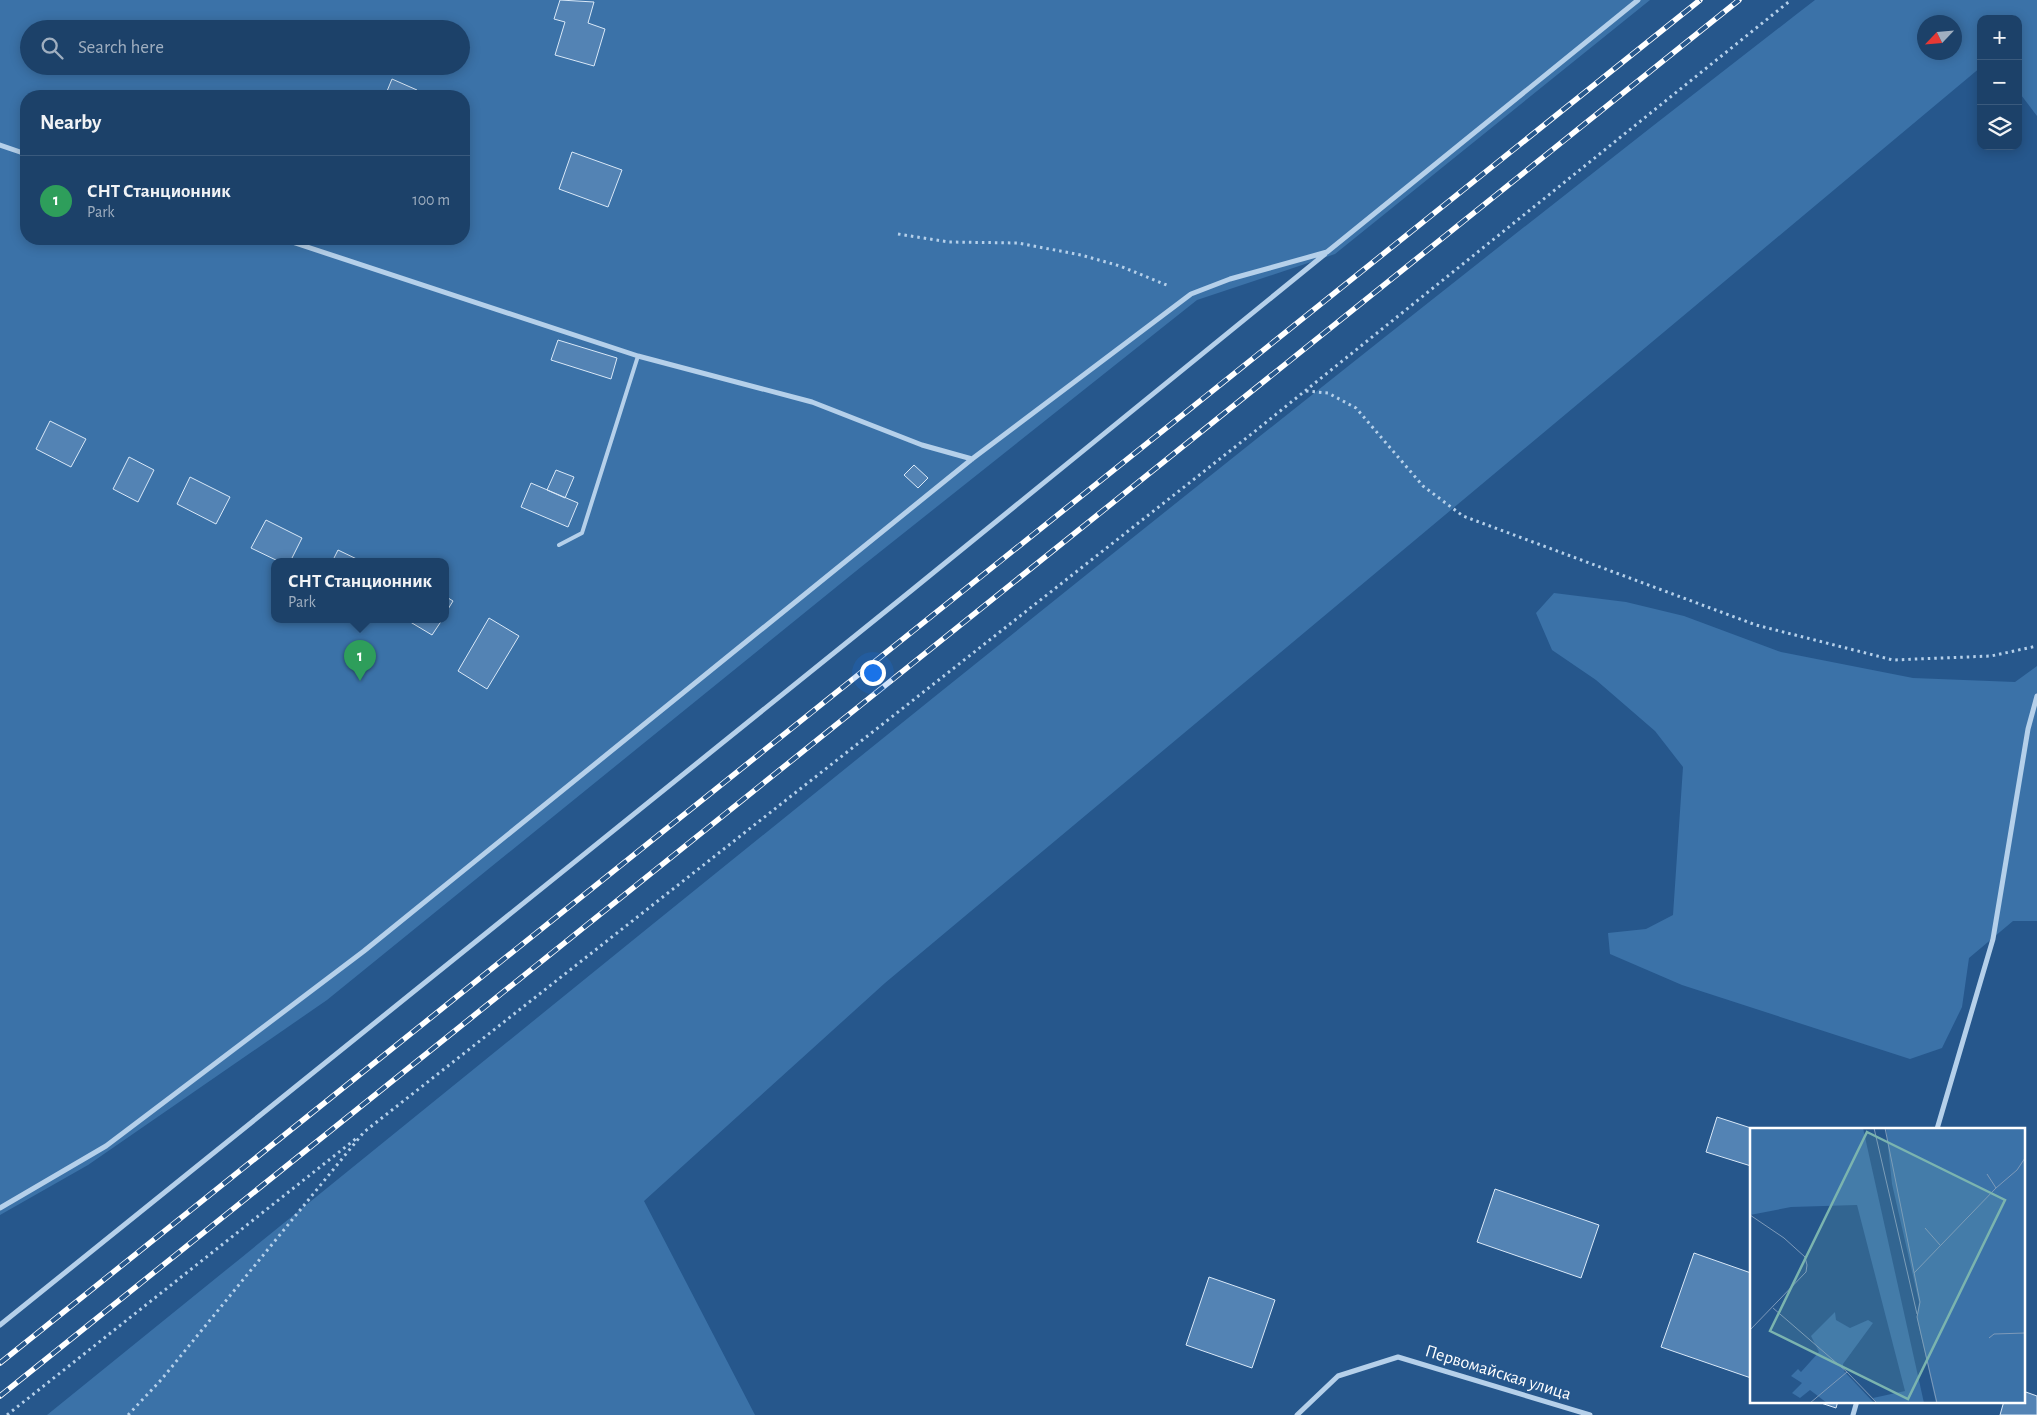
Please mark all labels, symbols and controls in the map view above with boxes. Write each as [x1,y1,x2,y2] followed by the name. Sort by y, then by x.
[1917,15,1962,60] north arrow
[1977,15,2022,150] map controls
[1977,15,2022,60] button: +
[20,20,470,75] search box
[38,34,66,62] icon: search
[78,38,164,57] text: Search here
[1977,60,2022,105] button: −
[1977,105,2022,150] button: layers
[40,112,101,133] text: Nearby
[87,182,231,201] text: СНТ Станционник
[53,192,59,208] text: 1
[412,192,450,208] text: 100 m
[87,204,115,220] text: Park
[271,558,449,623] popup
[288,572,432,591] text: СНТ Станционник
[288,594,316,610] text: Park
[344,640,376,681] pin: 1
[860,660,886,686] your location
[1750,1128,2024,1402] inset map
[1423,1342,1573,1404] street label: Первомайская улица

